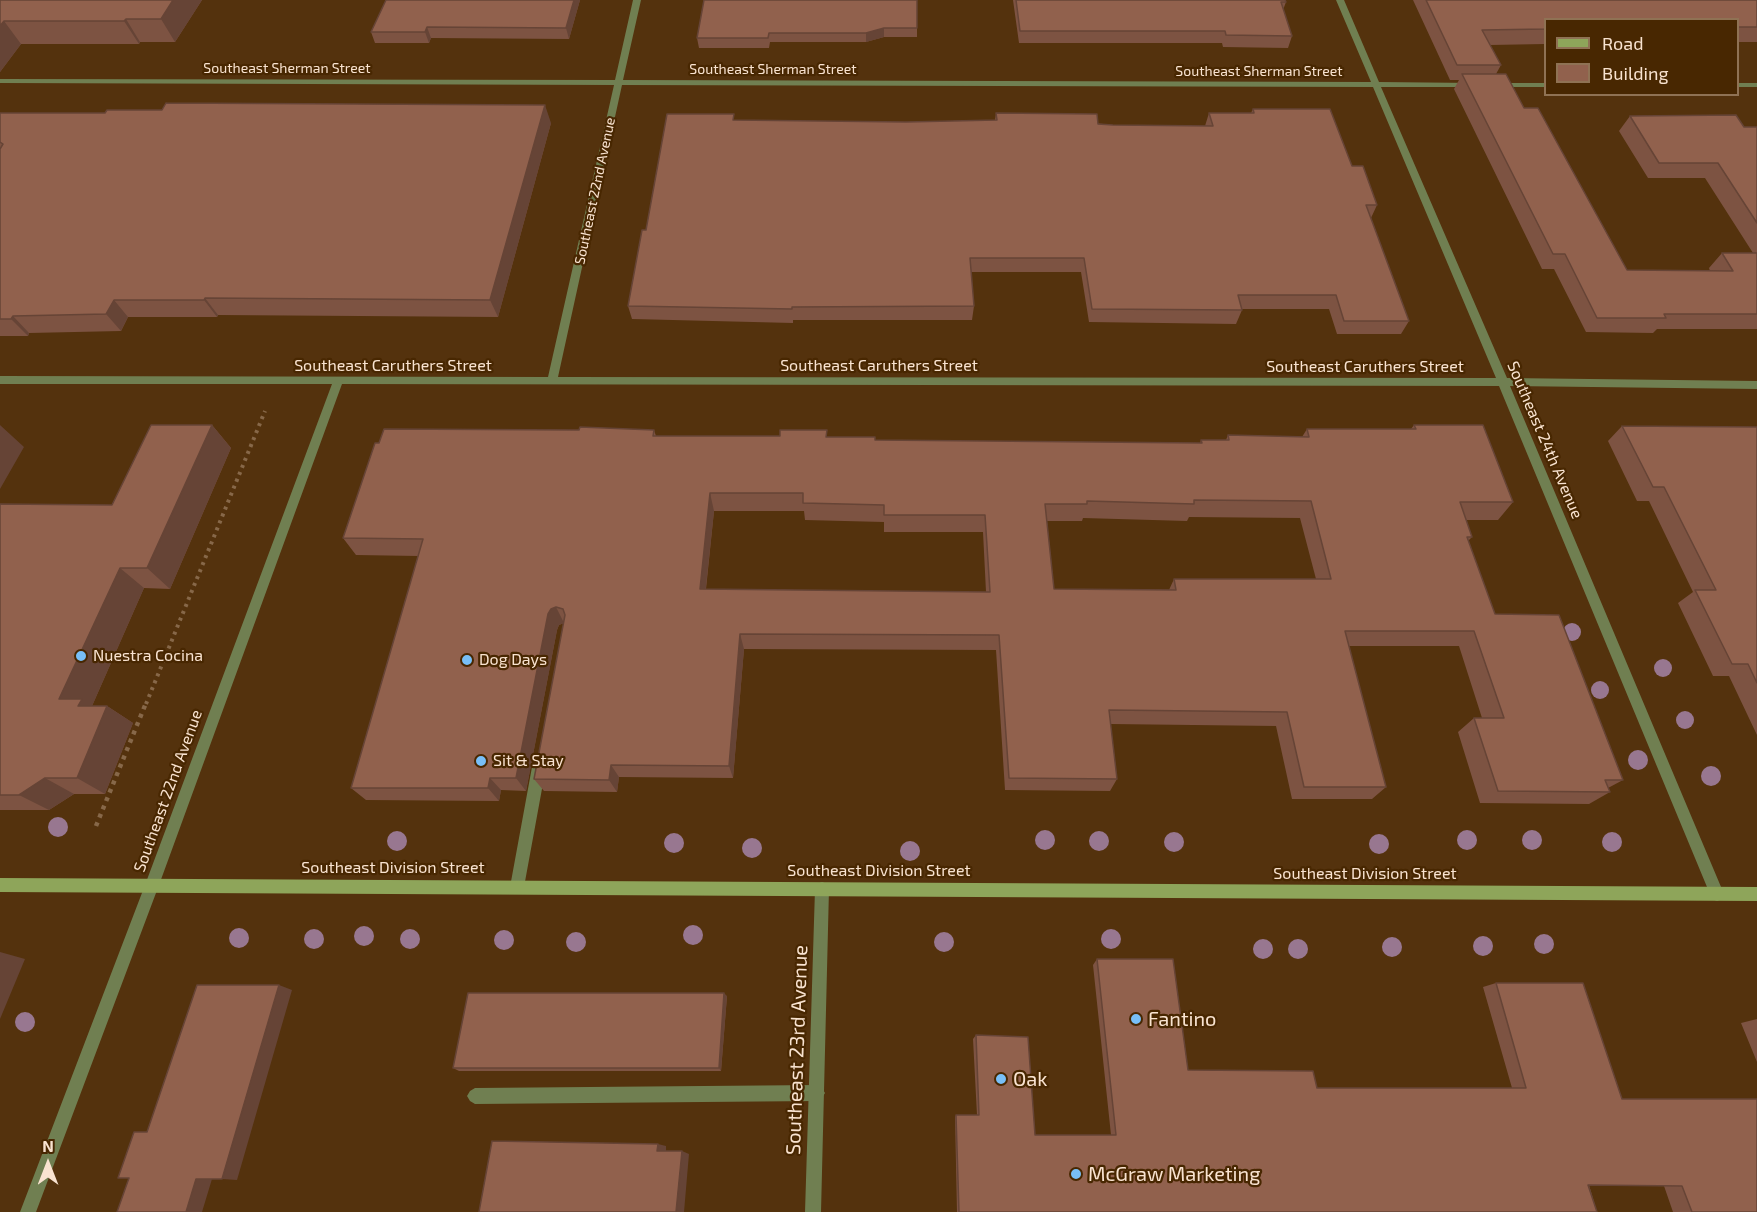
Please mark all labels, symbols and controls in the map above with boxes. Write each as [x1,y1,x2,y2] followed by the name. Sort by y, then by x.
[1544,18,1739,96] legend
[1602,32,1643,54] text: Road
[203,60,371,76] street label: Southeast Sherman Street
[689,61,857,77] street label: Southeast Sherman Street
[1602,62,1669,84] text: Building
[1175,63,1343,79] street label: Southeast Sherman Street
[571,116,619,266] street label: Southeast 22nd Avenue
[294,356,492,376] street label: Southeast Caruthers Street
[780,356,978,376] street label: Southeast Caruthers Street
[1266,357,1464,377] street label: Southeast Caruthers Street
[1503,358,1587,522] street label: Southeast 24th Avenue
[93,646,203,666] place label: Nuestra Cocina
[74,649,88,663] marker: Nuestra Cocina
[479,650,547,670] place label: Dog Days
[460,653,474,667] marker: Dog Days
[130,707,206,875] street label: Southeast 22nd Avenue
[493,751,564,771] place label: Sit & Stay
[474,754,488,768] marker: Sit & Stay
[301,858,485,878] street label: Southeast Division Street
[787,861,971,881] street label: Southeast Division Street
[1273,864,1457,884] street label: Southeast Division Street
[781,944,813,1156] street label: Southeast 23rd Avenue
[1148,1007,1216,1031] place label: Fantino
[1129,1012,1143,1026] marker: Fantino
[1013,1067,1048,1091] place label: Oak
[994,1072,1008,1086] marker: Oak
[18,1134,78,1194] north arrow
[42,1136,54,1155] text: N
[1088,1162,1260,1186] place label: McGraw Marketing
[1069,1167,1083,1181] marker: McGraw Marketing

